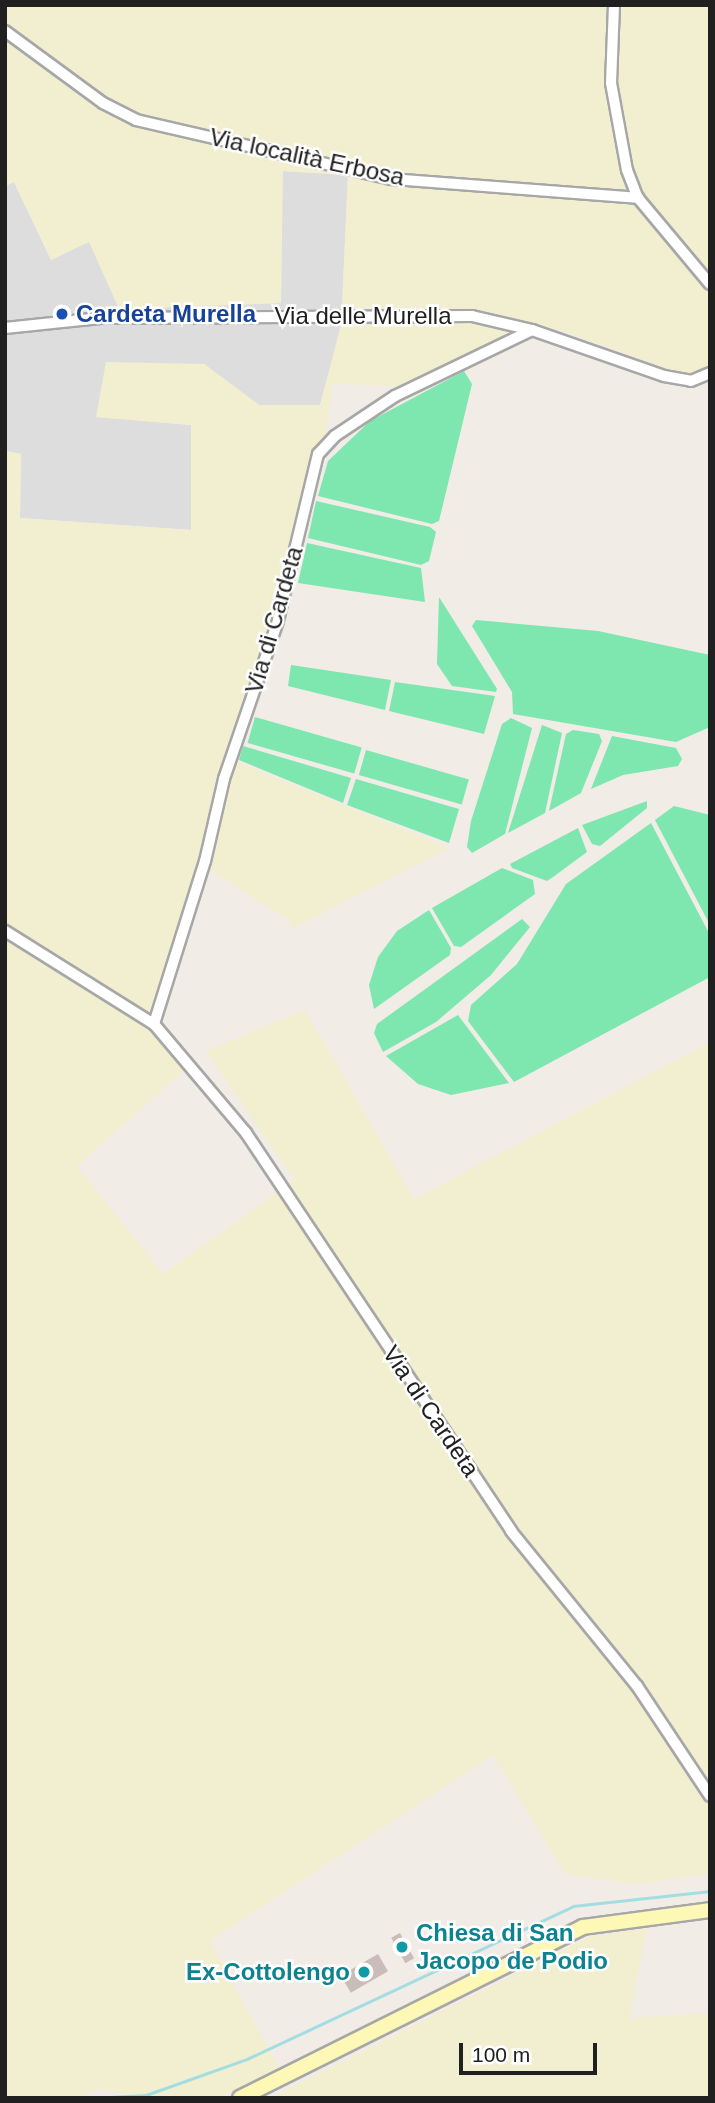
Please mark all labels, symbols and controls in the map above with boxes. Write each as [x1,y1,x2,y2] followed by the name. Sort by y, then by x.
[207,122,407,192] street label: Via località Erbosa
[76,300,256,328] place label: Cardeta Murella
[275,302,451,330] street label: Via delle Murella
[54,306,70,322] marker: Cardeta Murella
[239,543,309,697] street label: Via di Cardeta
[377,1340,485,1482] street label: Via di Cardeta
[416,1919,608,1975] place label: Chiesa di San Jacopo de Podio
[394,1939,410,1955] marker: Chiesa di San Jacopo de Podio
[186,1958,350,1986] place label: Ex-Cottolengo
[356,1964,372,1980] marker: Ex-Cottolengo
[463,2030,601,2074] scale bar
[472,2043,530,2066] text: 100 m

